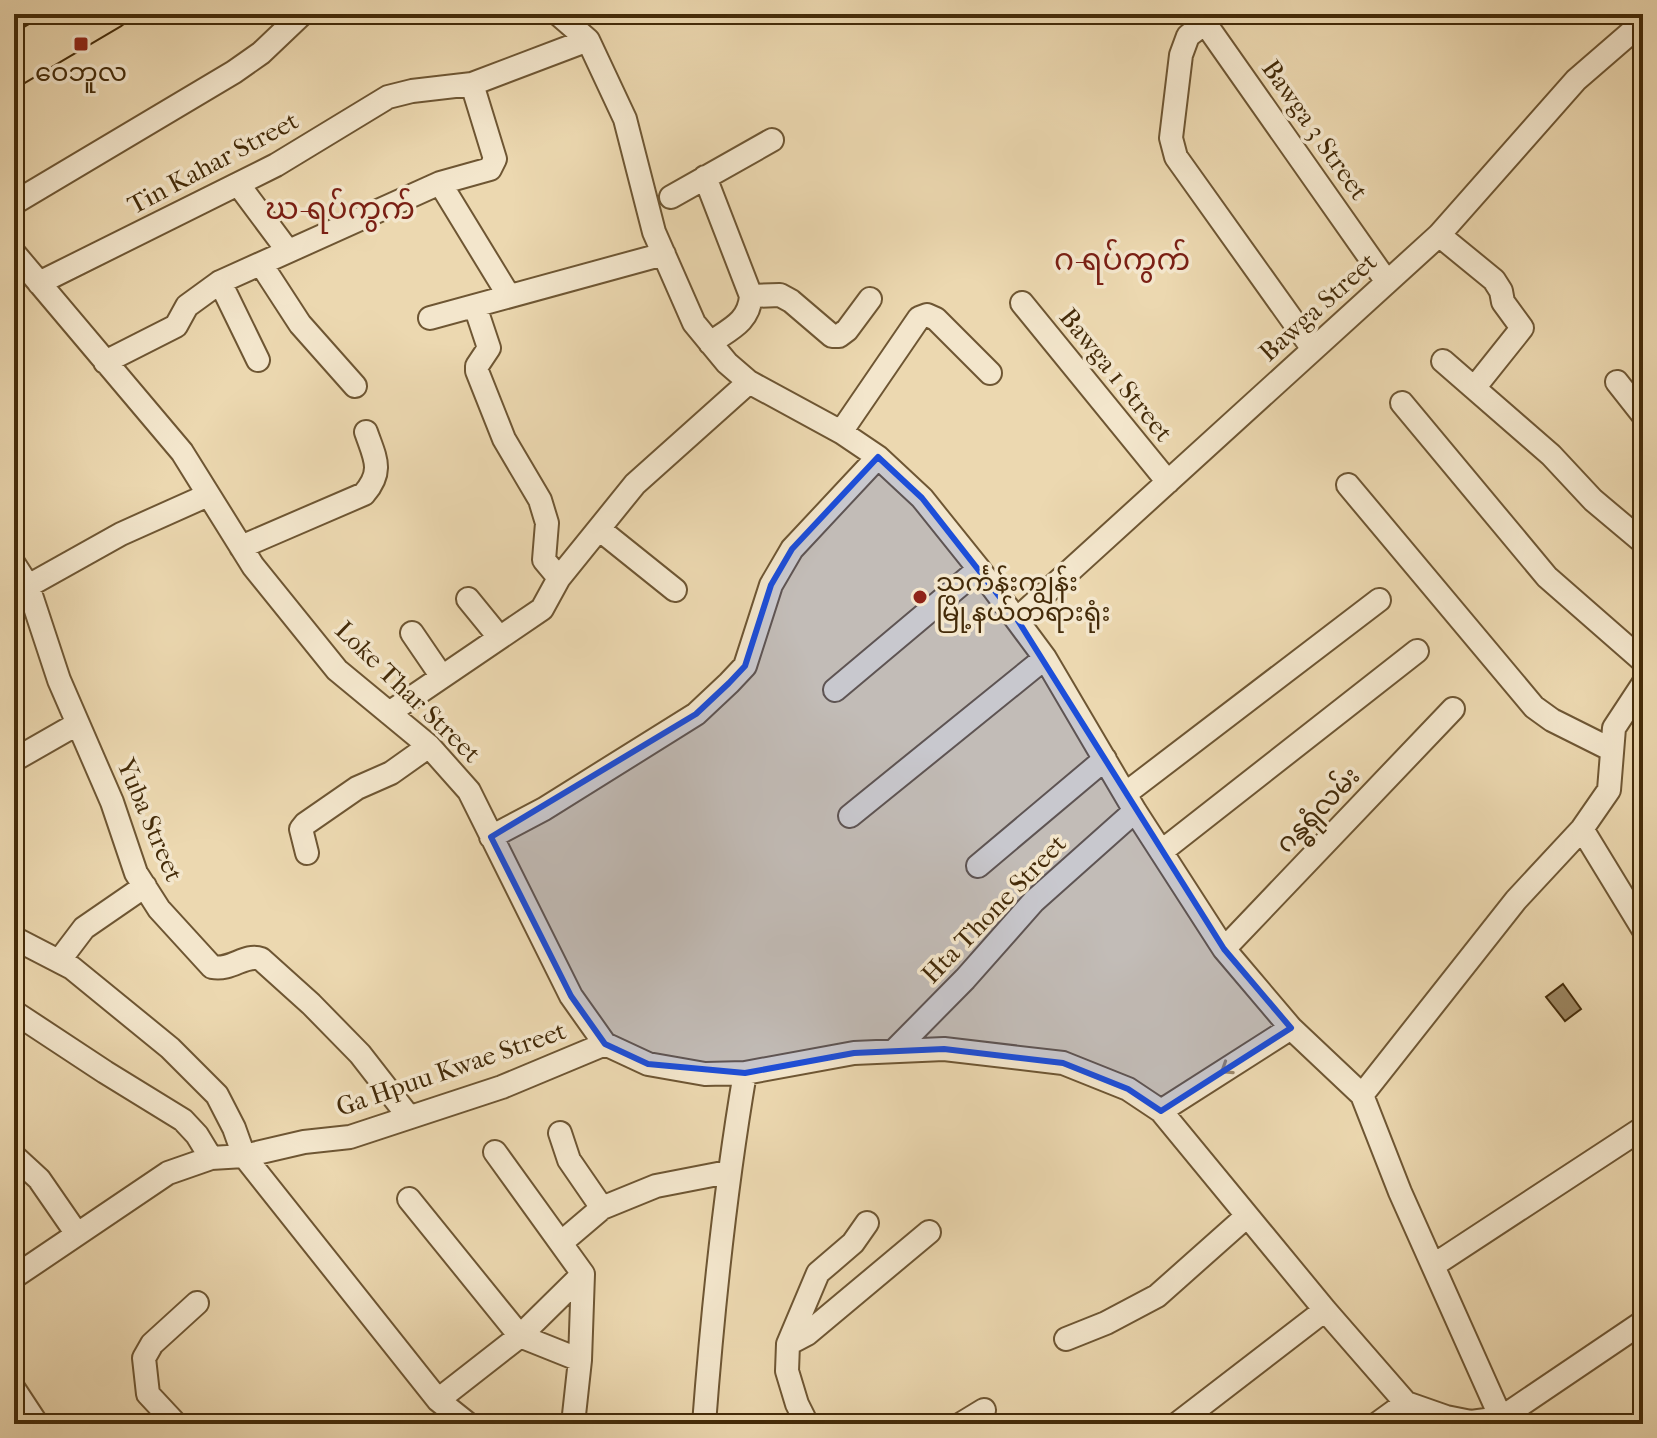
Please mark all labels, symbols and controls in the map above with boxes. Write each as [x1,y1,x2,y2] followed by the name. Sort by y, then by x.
[72,35,90,53] marker: ဝေဘူလ
[1255,54,1375,207] street label: Bawga 3 Street
[35,57,127,93] place label: ဝေဘူလ
[123,105,304,221] street label: Tin Kahar Street
[265,187,415,234] district label: ဃ-ရပ်ကွက်
[1054,238,1190,285] district label: ဂ-ရပ်ကွက်
[1253,246,1384,368] street label: Bawga Street
[1053,302,1180,448] street label: Bawga 1 Street
[936,565,1110,633] place label: သင်္ကန်းကျွန်း မြို့နယ်တရားရုံး
[911,588,929,606] marker: သင်္ကန်းကျွန်း မြို့နယ်တရားရုံး
[329,615,488,770] street label: Loke Thar Street
[110,753,190,887] street label: Yuba Street
[1268,759,1370,863] street label: ဂန္ဓရုံလမ်း
[915,828,1073,990] street label: Hta Thone Street
[332,1015,571,1123] street label: Ga Hpuu Kwae Street
[1220,1060,1235,1075] one-way arrow

